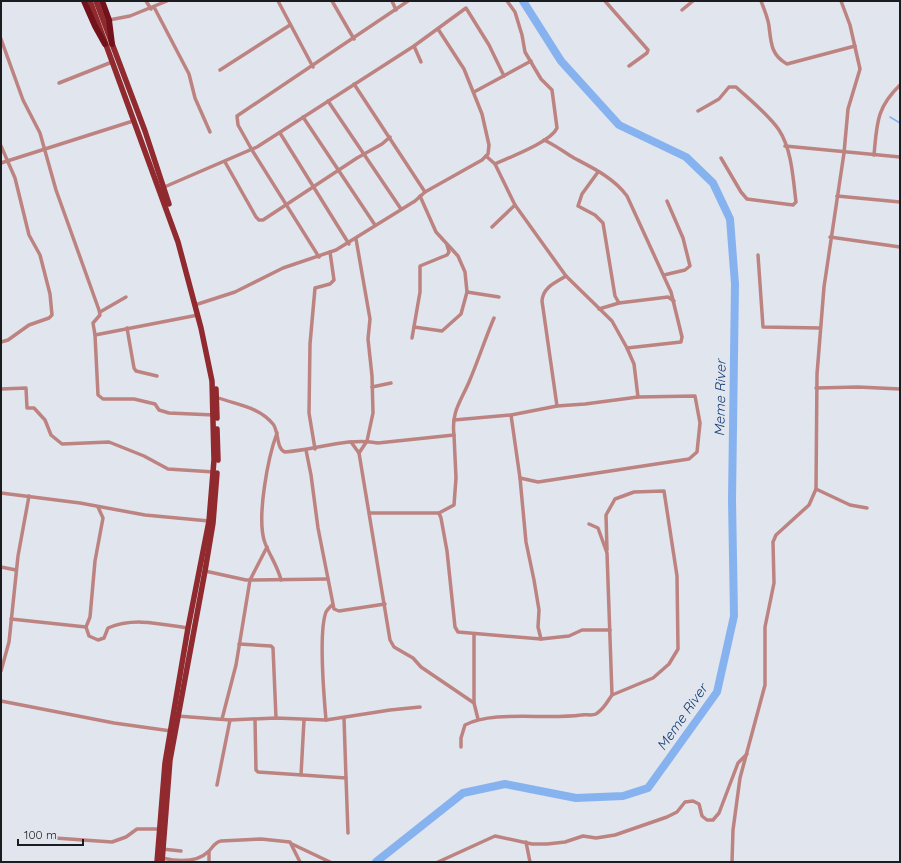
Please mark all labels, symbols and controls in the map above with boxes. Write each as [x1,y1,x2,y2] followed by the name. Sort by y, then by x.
[710,358,730,437] water label: Meme River
[653,679,712,754] water label: Meme River
[18,821,83,847] scale bar
[24,827,57,842] text: 100 m

